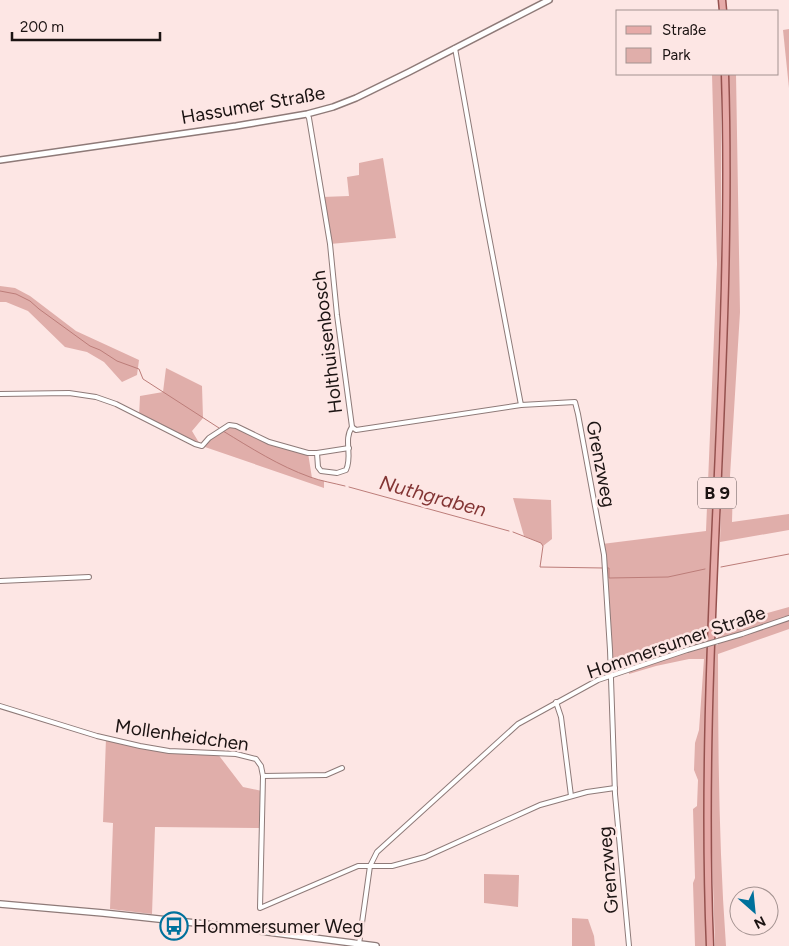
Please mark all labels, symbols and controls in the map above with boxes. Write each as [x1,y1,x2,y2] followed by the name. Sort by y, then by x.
[12,10,160,42] scale bar
[616,10,779,75] legend
[20,18,64,36] text: 200 m
[662,21,706,39] text: Straße
[662,46,691,64] text: Park
[179,81,327,129] street label: Hassumer Straße
[307,269,347,415] street label: Holthuisenbosch
[581,419,621,509] street label: Grenzweg
[377,470,489,522] water label: Nuthgraben
[698,478,736,508] road number: B 9
[584,601,768,683] street label: Hommersumer Straße
[114,714,250,756] street label: Mollenheidchen
[593,825,623,915] street label: Grenzweg
[729,886,779,936] north arrow
[159,911,189,941] bus stop icon: Hommersumer Weg
[751,912,768,932] text: N
[193,915,364,938] place label: Hommersumer Weg

